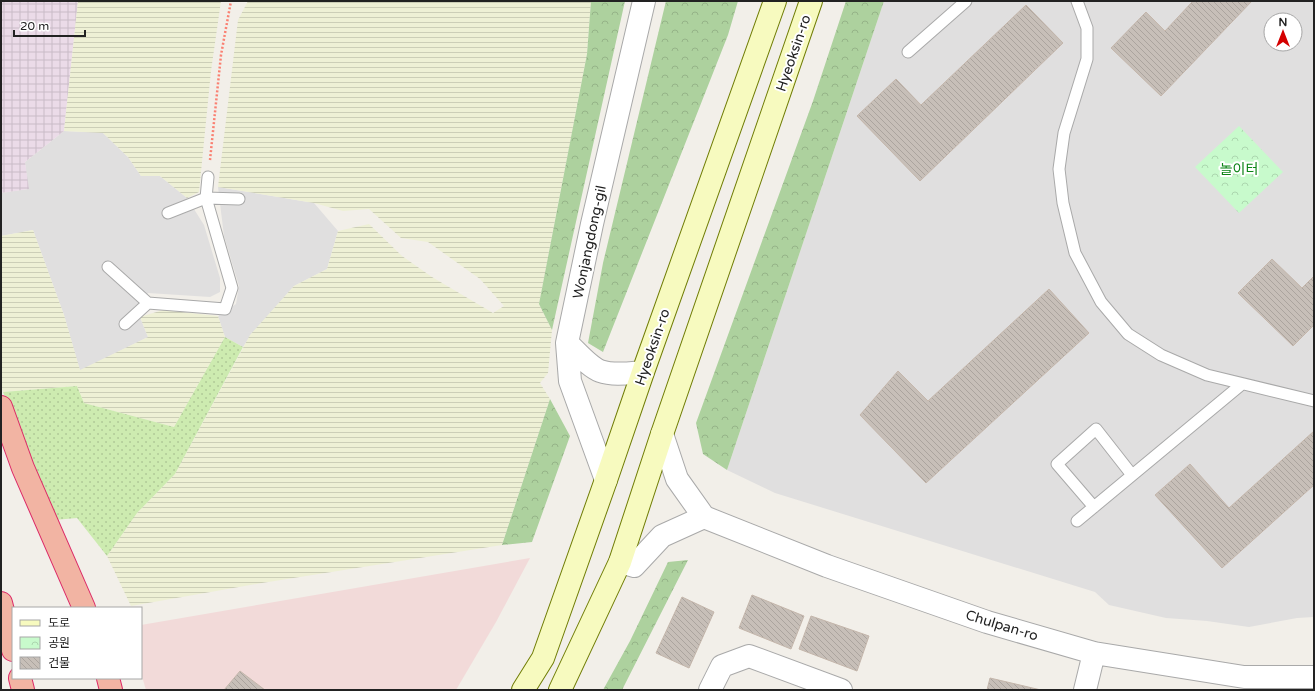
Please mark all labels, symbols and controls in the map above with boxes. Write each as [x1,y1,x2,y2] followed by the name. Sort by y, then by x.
[14,12,85,38] scale bar
[1263,12,1303,52] north arrow
[772,13,815,94] street label: Hyeoksin-ro
[1279,16,1287,29] text: N
[20,19,49,33] text: 20 m
[1220,161,1258,178] park label: 놀이터
[569,184,610,300] street label: Wonjangdong-gil
[631,307,674,388] street label: Hyeoksin-ro
[964,606,1040,645] street label: Chulpan-ro
[12,607,142,679] legend
[48,616,70,630] text: 도로
[48,636,70,650] text: 공원
[48,656,70,670] text: 건물

